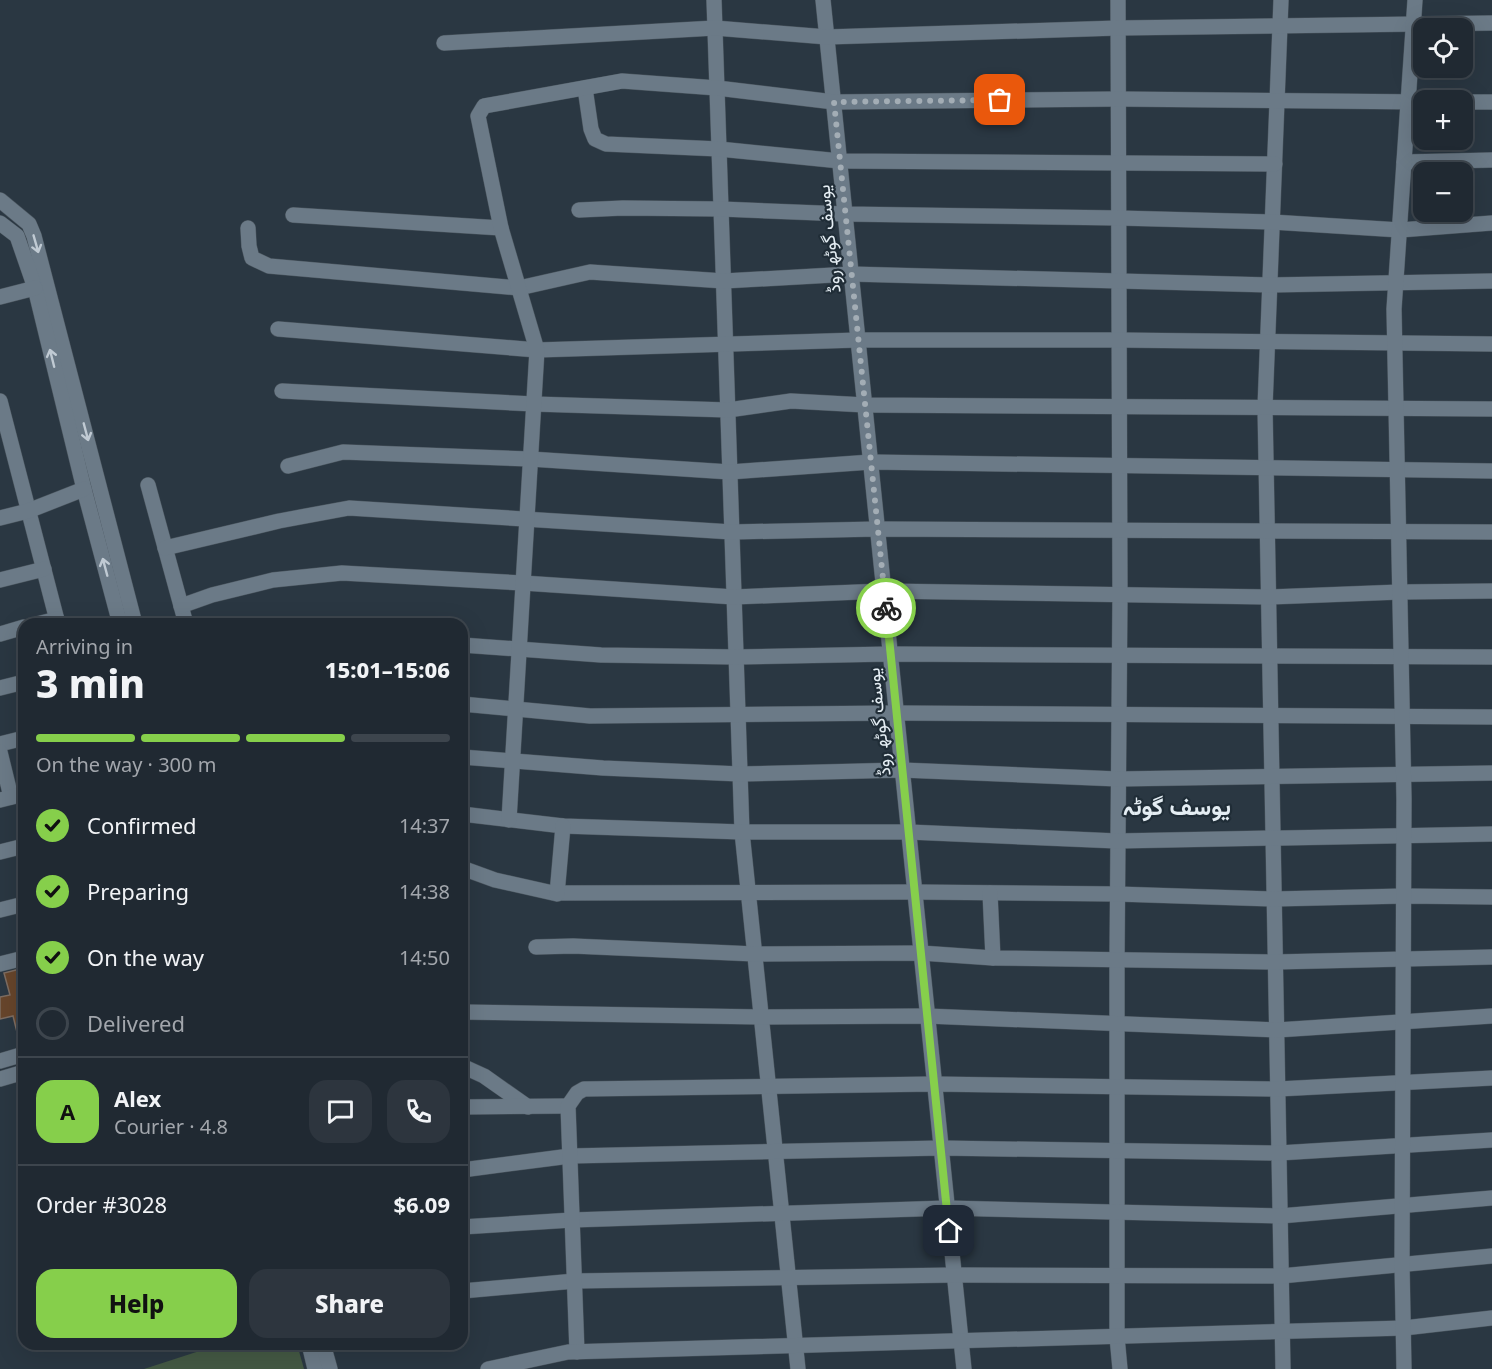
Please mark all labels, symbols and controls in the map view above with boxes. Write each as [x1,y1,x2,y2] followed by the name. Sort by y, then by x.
[1413,18,1473,222] map controls
[1413,18,1473,78] button: locate
[974,74,1025,125] pin
[983,83,1016,116] icon: bag
[1413,90,1473,150] button: +
[1413,162,1473,222] button: −
[810,184,846,294] street label: یوسف گوٹھ روڈ
[31,234,42,253] one-way arrow
[46,349,58,368] one-way arrow
[80,422,92,441] one-way arrow
[98,558,110,577] one-way arrow
[856,578,916,638] courier
[870,592,903,625] icon: bike
[36,633,133,660] text: Arriving in
[325,654,450,684] text: 15:01–15:06
[36,656,145,709] text: 3 min
[860,667,896,777] street label: یوسف گوٹھ روڈ
[36,751,216,778] text: On the way · 300 m
[1123,789,1231,822] district label: یوسف گوٹہ
[36,809,69,842] icon: check
[87,810,197,840] text: Confirmed
[399,812,450,839] text: 14:37
[36,875,69,908] icon: check
[87,876,189,906] text: Preparing
[399,878,450,905] text: 14:38
[36,941,69,974] icon: check
[87,942,204,972] text: On the way
[399,944,450,971] text: 14:50
[87,1008,185,1038] text: Delivered
[309,1080,372,1143] button: chat
[387,1080,450,1143] button: phone
[114,1083,161,1113] text: Alex
[60,1096,75,1126] text: A
[114,1113,228,1140] text: Courier · 4.8
[36,1189,167,1219] text: Order #3028
[393,1189,450,1219] text: $6.09
[923,1205,974,1256] pin
[932,1214,965,1247] icon: home
[36,1269,237,1338] button: Help
[249,1269,450,1338] button: Share

